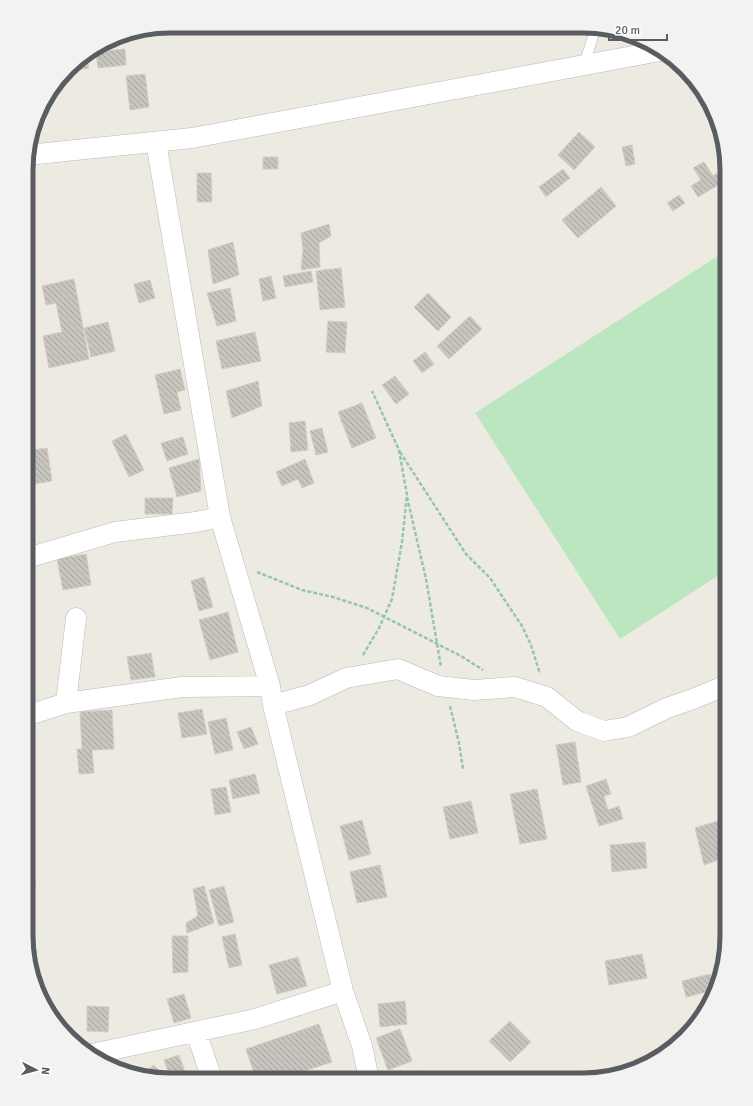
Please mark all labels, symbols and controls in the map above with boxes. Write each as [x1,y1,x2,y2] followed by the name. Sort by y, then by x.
[609,16,667,42] scale bar
[615,23,640,38] text: 20 m
[16,1050,56,1090] north arrow
[39,1067,52,1075] text: N

